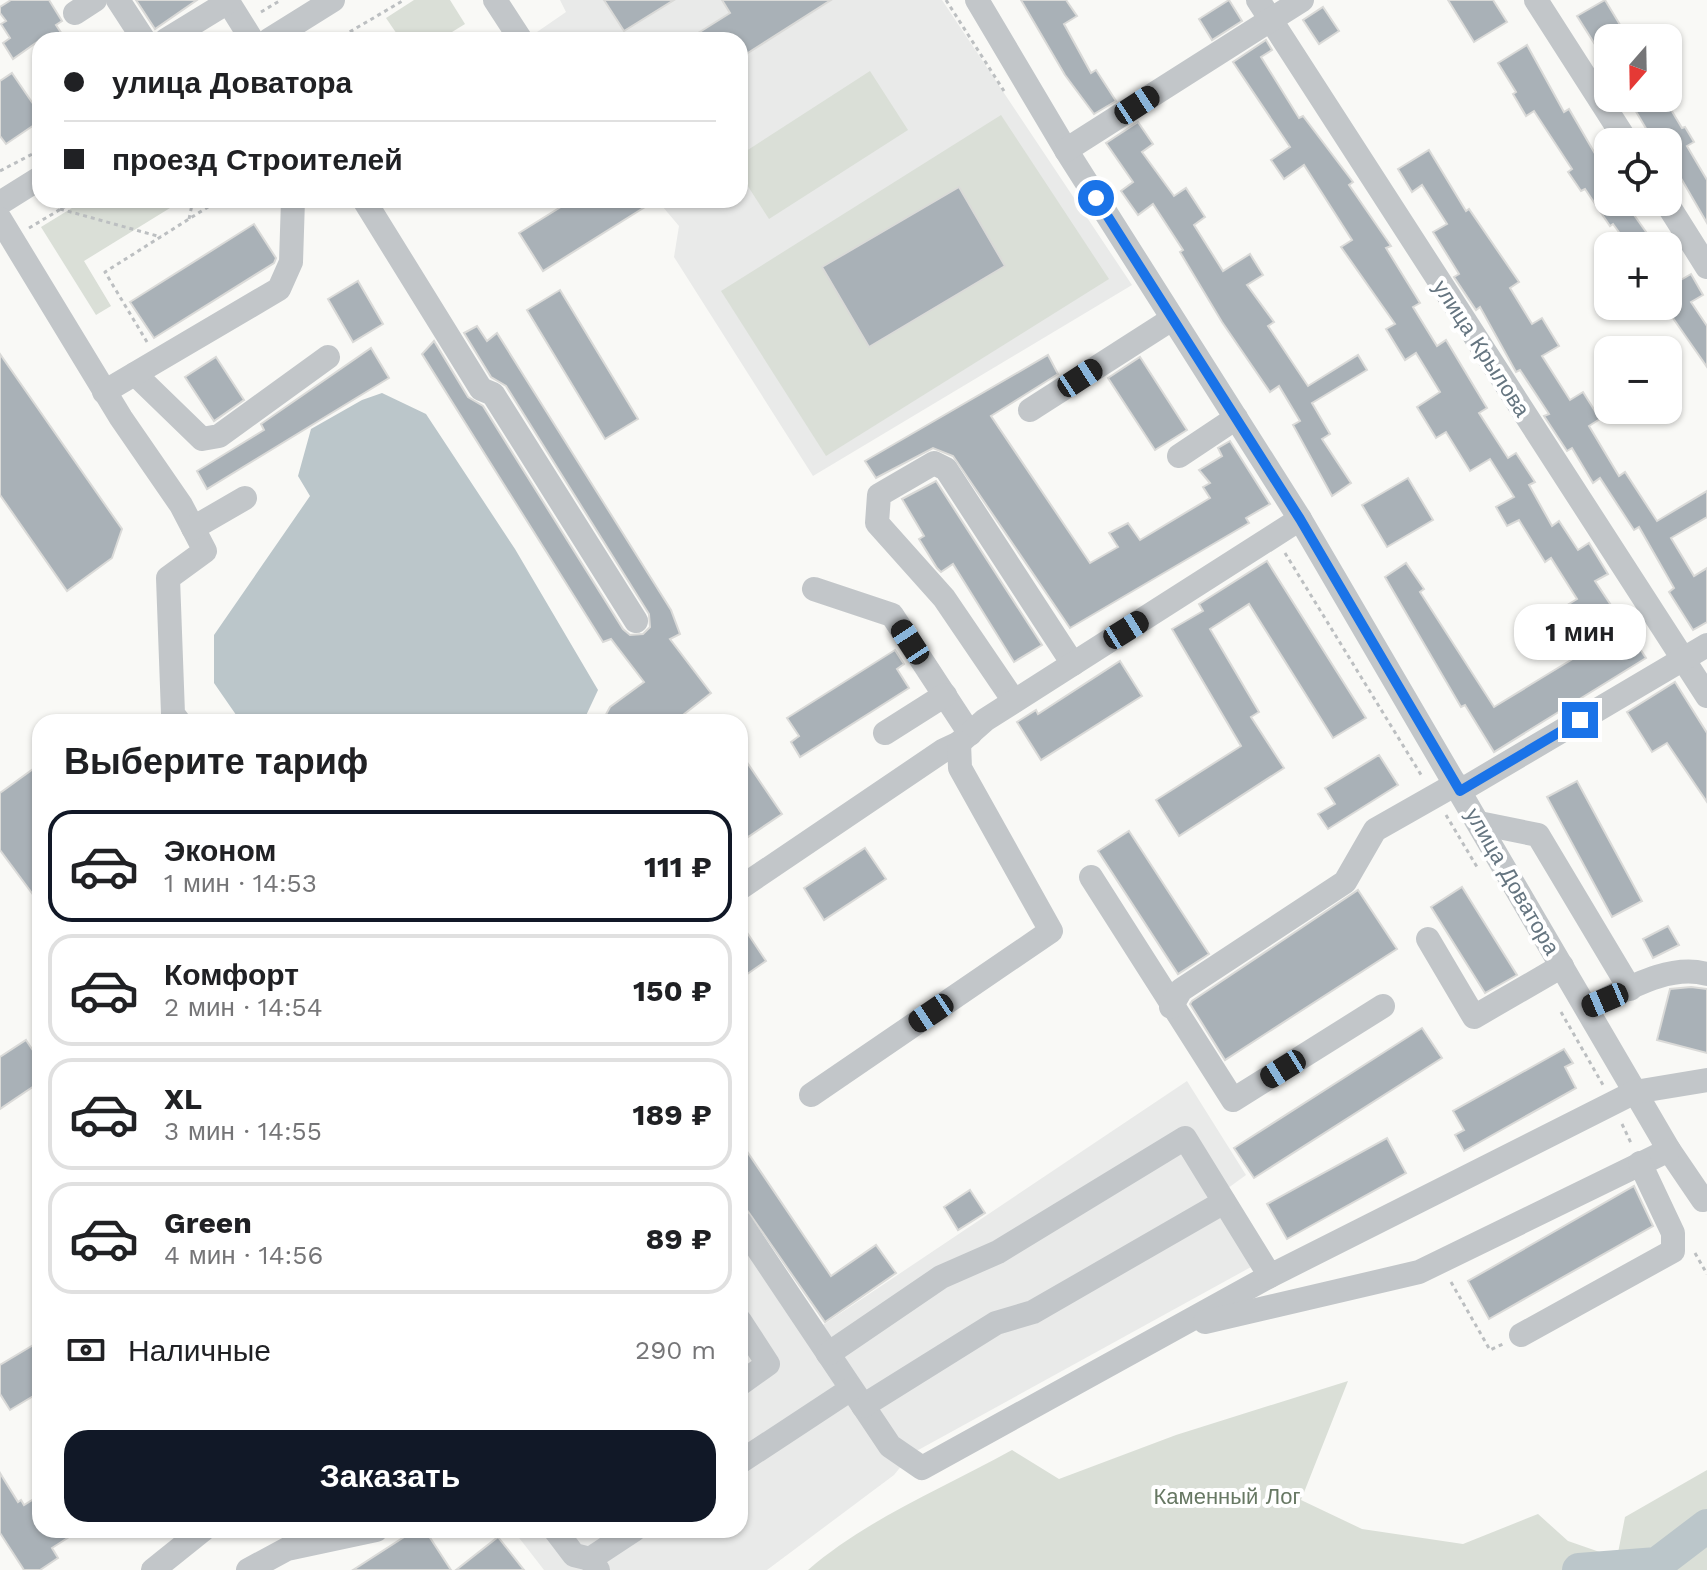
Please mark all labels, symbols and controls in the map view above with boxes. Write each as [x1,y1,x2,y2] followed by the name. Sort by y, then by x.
[1594,24,1682,112] north arrow
[1594,24,1682,424] map controls
[112,65,352,100] text: улица Доватора
[1110,82,1164,128] car
[1594,128,1682,216] button: locate
[112,142,403,177] text: проезд Строителей
[1078,180,1114,216] route start
[1594,232,1682,320] button: +
[1428,275,1535,422] street label: улица Крылова
[1594,336,1682,424] button: −
[1053,355,1107,401] car
[1514,604,1646,660] callout: 1 мин
[1099,607,1153,653] car
[887,615,933,669] car
[1545,617,1615,647] text: 1 мин
[1562,702,1598,738] route end
[64,741,368,783] text: Выберите тариф
[1460,804,1565,960] street label: улица Доватора
[68,830,140,902] icon: car
[164,833,277,868] text: Эконом
[644,849,712,884] text: 111 ₽
[164,868,317,898] text: 1 мин · 14:53
[68,954,140,1026] icon: car
[164,957,299,992] text: Комфорт
[633,973,712,1008] text: 150 ₽
[1578,980,1632,1020] car
[904,990,958,1036] car
[164,992,323,1022] text: 2 мин · 14:54
[1256,1046,1310,1092] car
[68,1078,140,1150] icon: car
[164,1081,202,1116] text: XL
[633,1097,712,1132] text: 189 ₽
[164,1116,322,1146] text: 3 мин · 14:55
[68,1202,140,1274] icon: car
[164,1205,252,1240] text: Green
[645,1221,712,1256] text: 89 ₽
[164,1240,323,1270] text: 4 мин · 14:56
[64,1328,108,1372] icon: cash
[128,1333,271,1368] text: Наличные
[635,1335,716,1365] text: 290 m
[64,1430,716,1522] button: Заказать
[1153,1484,1301,1509] park label: Каменный Лог

